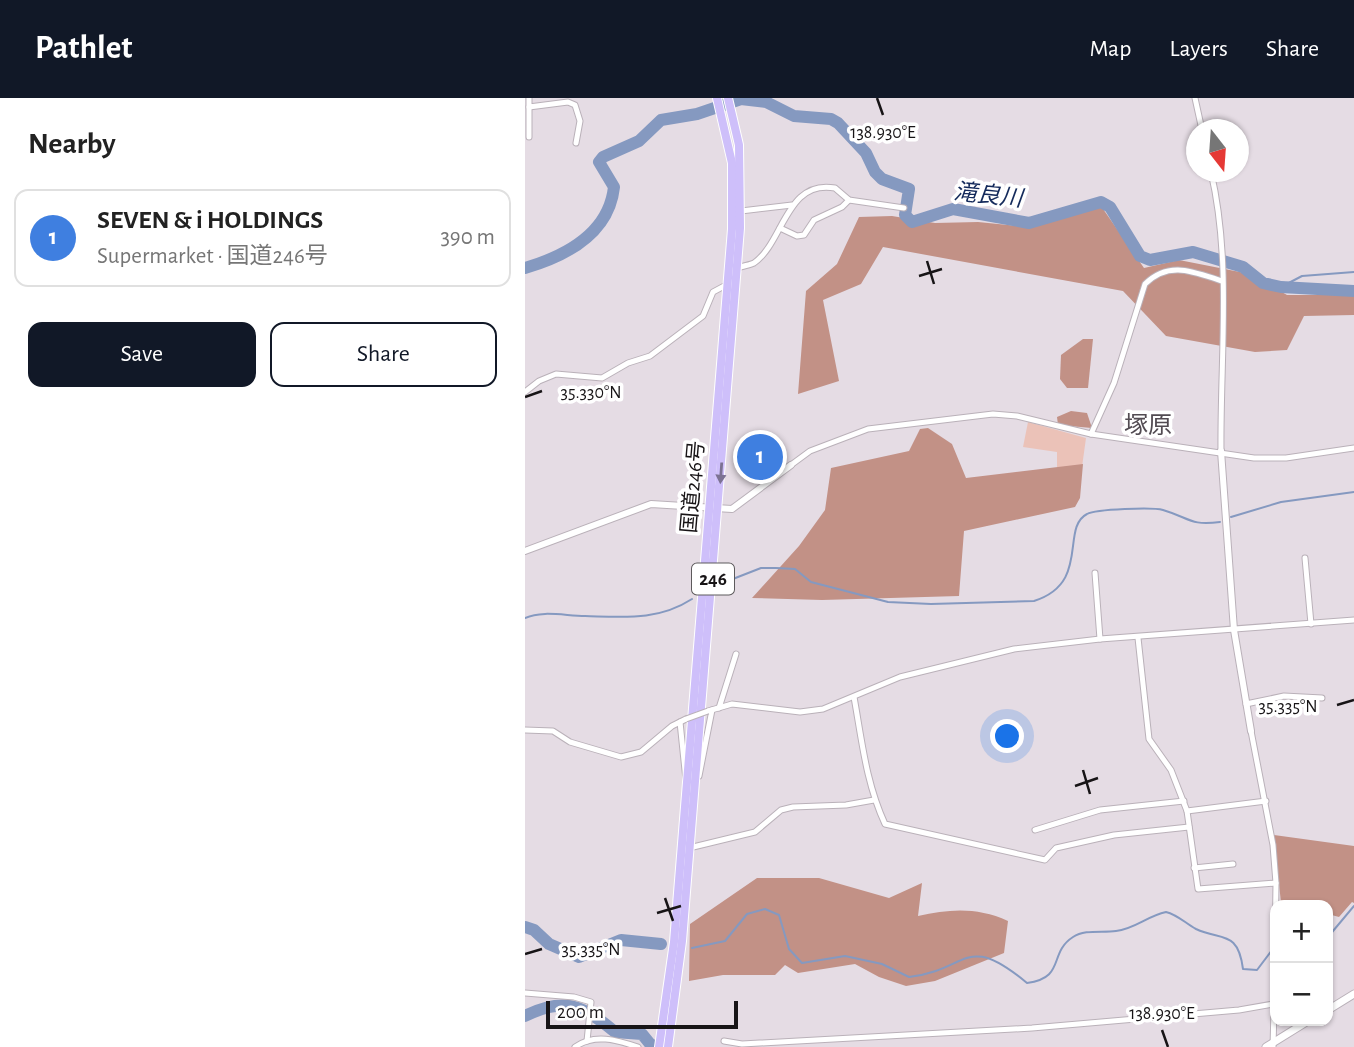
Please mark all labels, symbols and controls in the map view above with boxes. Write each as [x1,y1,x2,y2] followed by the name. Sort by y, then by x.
[35,32,133,65] text: Pathlet
[1089,37,1131,61] text: Map
[1169,37,1228,61] text: Layers
[1266,37,1319,61] text: Share
[1186,119,1249,182] north arrow
[850,124,916,142] text: 138.930°E
[28,129,116,159] text: Nearby
[952,179,1027,211] water label: 滝良川
[97,207,323,233] text: SEVEN & i HOLDINGS
[49,226,57,249] text: 1
[440,226,495,249] text: 390 m
[97,245,328,268] text: Supermarket · 国道246号
[28,322,256,387] button: Save
[270,322,497,387] button: Share
[561,384,621,402] text: 35.330°N
[1124,412,1172,438] district label: 塚原
[737,431,783,483] pin: 1
[678,440,707,534] street label: 国道246号
[716,463,727,485] one-way arrow
[692,564,734,594] road number: 246
[1259,698,1318,716] text: 35.335°N
[990,719,1024,753] your location
[1270,900,1333,1026] map controls
[1270,900,1333,963] button: +
[562,941,621,959] text: 35.335°N
[1270,963,1333,1026] button: −
[546,998,739,1030] scale bar
[557,1003,604,1022] text: 200 m
[1129,1005,1195,1023] text: 138.930°E

